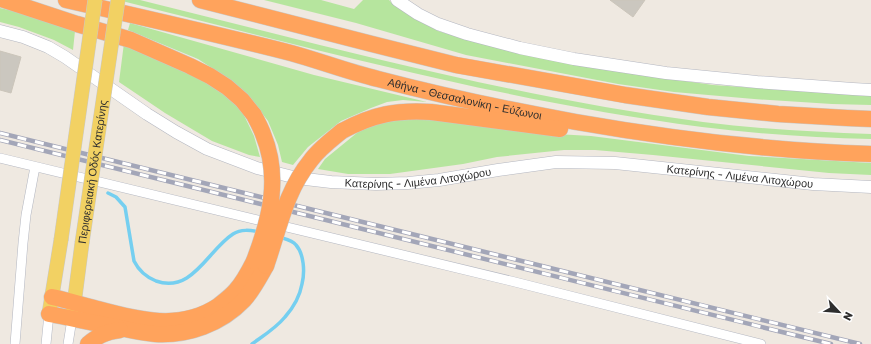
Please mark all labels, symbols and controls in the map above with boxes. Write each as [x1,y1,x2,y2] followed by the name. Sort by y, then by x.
[386,76,543,123] street label: Αθήνα - Θεσσαλονίκη - Εύζωνοι
[76,99,110,245] street label: Περιφερειακή Οδός Κατερίνης
[666,163,814,191] street label: Κατερίνης - Λιμένα Λιτοχώρου
[344,165,492,191] street label: Κατερίνης - Λιμένα Λιτοχώρου
[819,292,859,332] north arrow
[840,310,855,323] text: N

